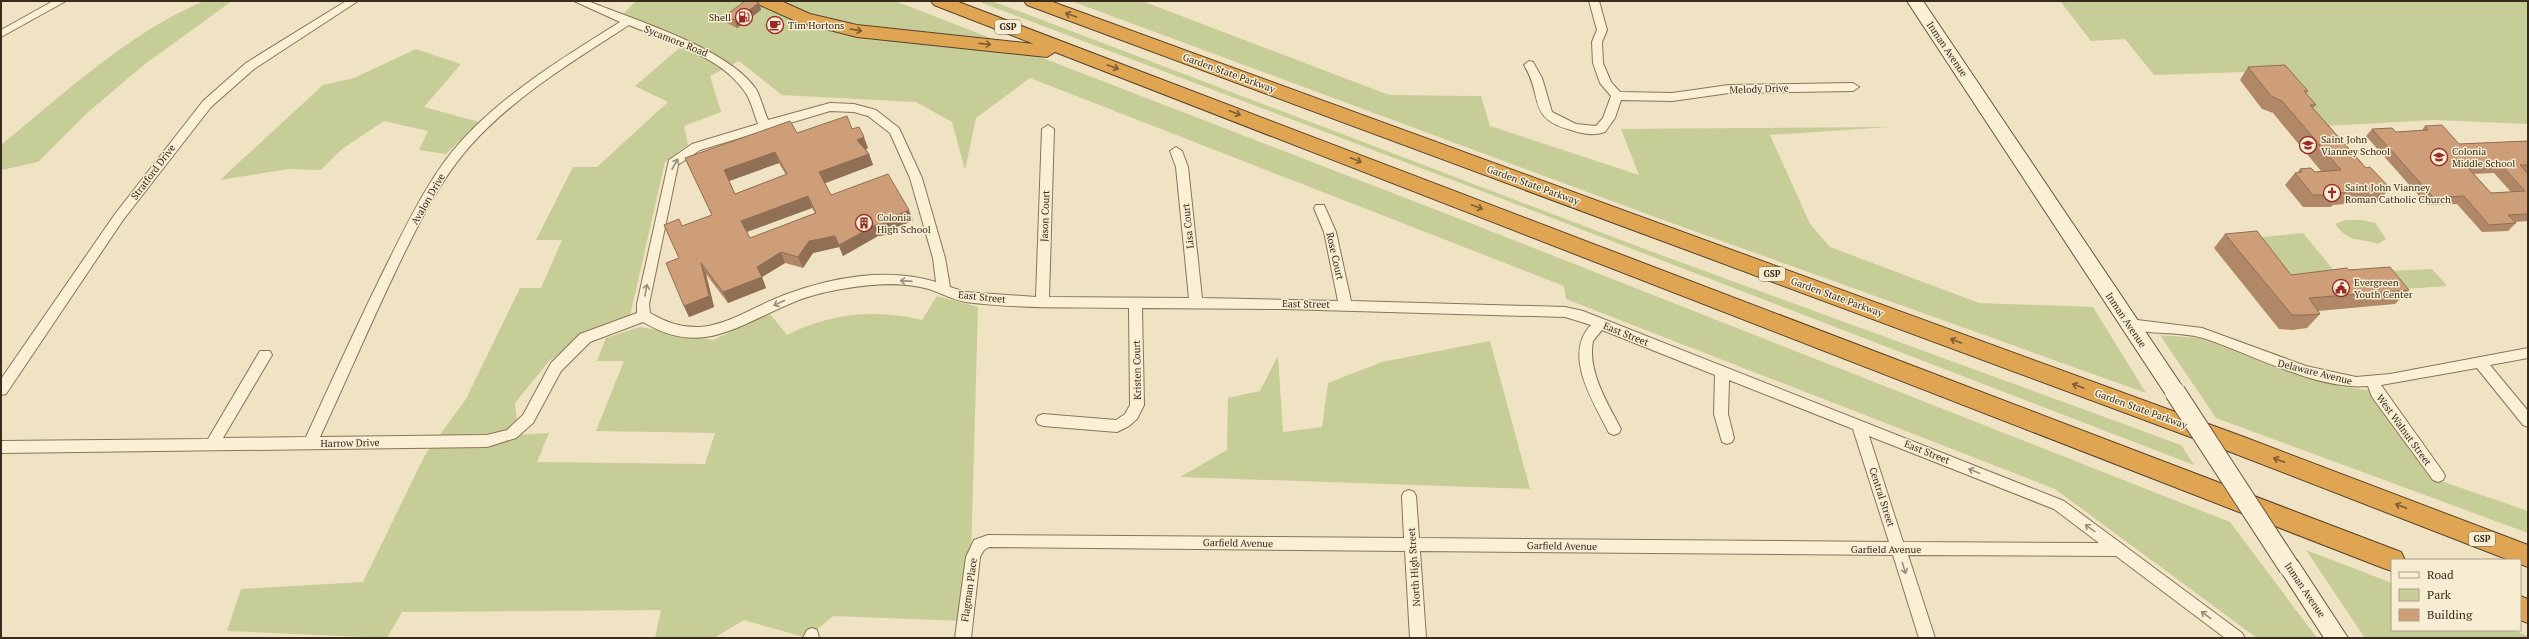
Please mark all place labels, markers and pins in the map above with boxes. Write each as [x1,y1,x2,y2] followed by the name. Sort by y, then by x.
[734,7,754,27] fuel station icon: Shell
[709,11,731,24] place label: Shell
[765,15,785,35] cafe icon: Tim Hortons
[788,19,844,32] place label: Tim Hortons
[2321,133,2390,158] place label: Saint John Vianney School
[2298,135,2318,155] school or university icon: Saint John Vianney School
[2452,145,2515,170] place label: Colonia Middle School
[2429,147,2449,167] school or university icon: Colonia Middle School
[2345,181,2451,206] place label: Saint John Vianney Roman Catholic Church
[2322,183,2342,203] church icon: Saint John Vianney Roman Catholic Church
[877,211,931,236] place label: Colonia High School
[854,213,874,233] building icon: Colonia High School
[2354,276,2413,301] place label: Evergreen Youth Center
[2331,278,2351,298] public building icon: Evergreen Youth Center

